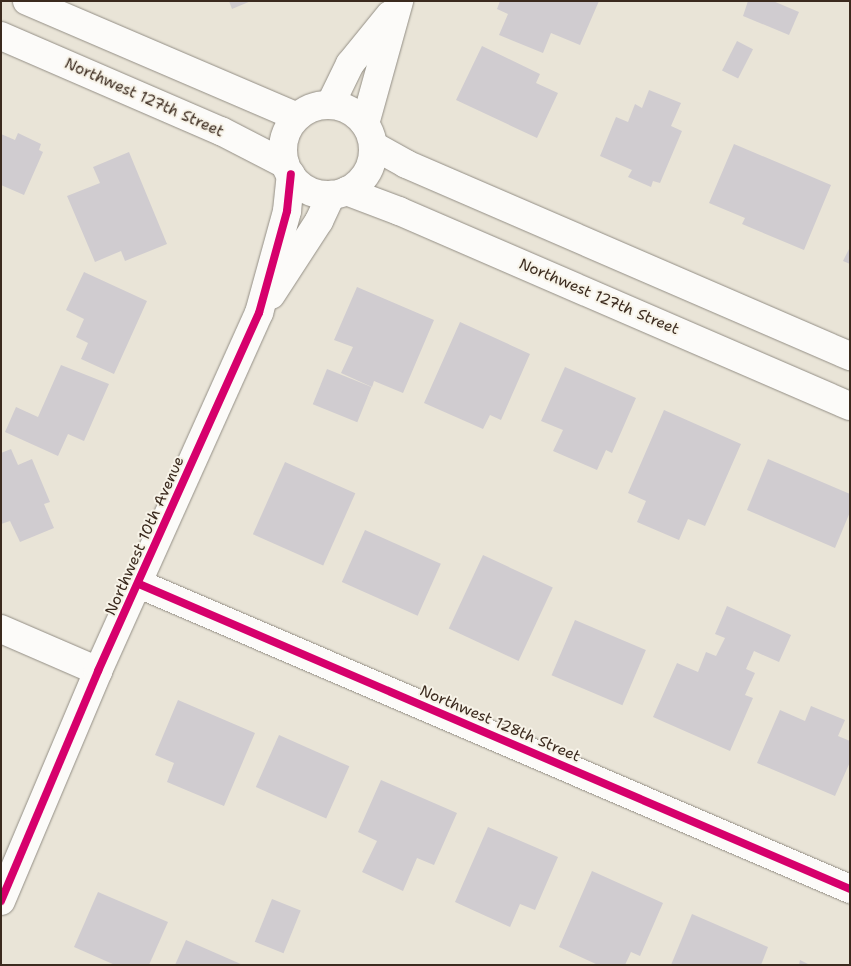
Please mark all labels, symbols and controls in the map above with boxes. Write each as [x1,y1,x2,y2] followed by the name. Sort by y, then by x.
[62,55,226,141] street label: Northwest 127th Street
[516,255,682,339] street label: Northwest 127th Street
[102,454,188,618] street label: Northwest 10th Avenue
[417,682,583,766] street label: Northwest 128th Street

